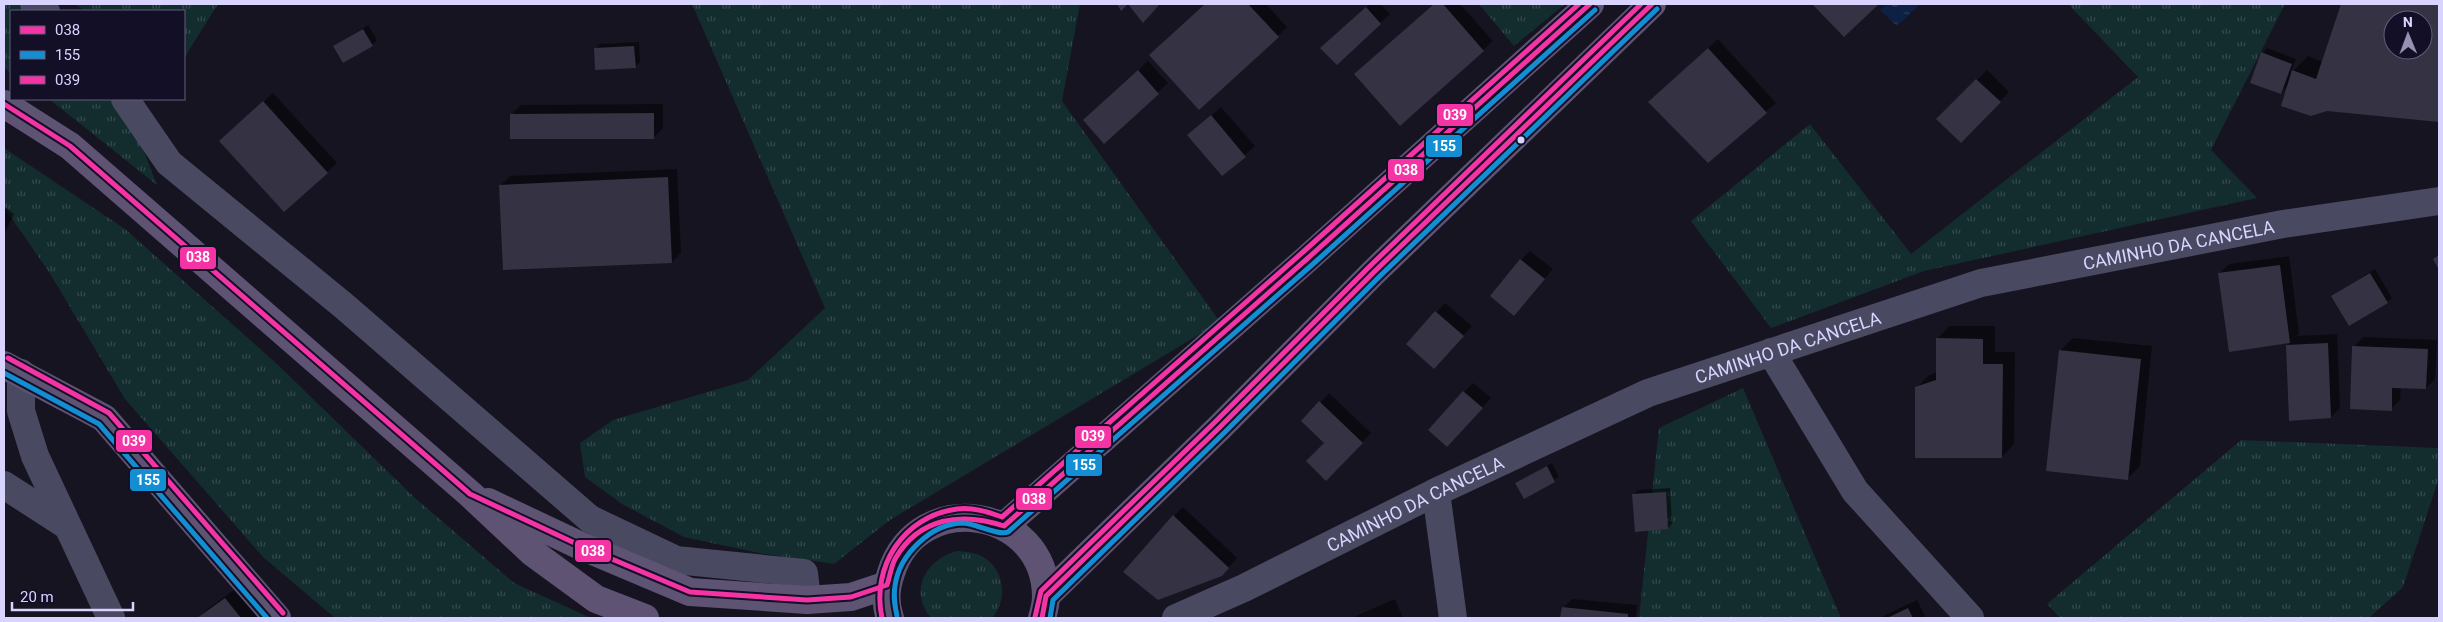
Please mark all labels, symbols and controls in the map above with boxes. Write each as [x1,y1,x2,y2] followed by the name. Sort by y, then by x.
[10,10,185,100] legend
[2383,10,2433,60] north arrow
[2403,14,2413,30] text: N
[55,21,80,39] text: 038
[55,46,80,64] text: 155
[55,71,80,89] text: 039
[1436,103,1474,127] line badge: 039
[1443,107,1467,123] text: 039
[1425,134,1463,158] line badge: 155
[1516,135,1526,145] unlabelled marker
[1432,138,1456,154] text: 155
[1387,158,1425,182] line badge: 038
[1394,162,1418,178] text: 038
[2081,215,2276,273] street label: CAMINHO DA CANCELA
[179,246,217,270] line badge: 038
[186,249,210,265] text: 038
[1692,306,1883,387] street label: CAMINHO DA CANCELA
[1074,425,1112,449] line badge: 039
[1081,428,1105,444] text: 039
[115,429,153,453] line badge: 039
[122,433,146,449] text: 039
[1323,451,1507,556] street label: CAMINHO DA CANCELA
[1065,453,1103,477] line badge: 155
[1072,457,1096,473] text: 155
[129,468,167,492] line badge: 155
[136,472,160,488] text: 155
[1015,487,1053,511] line badge: 038
[1022,491,1046,507] text: 038
[574,539,612,563] line badge: 038
[581,543,605,559] text: 038
[12,580,134,612] scale bar
[20,588,54,606] text: 20 m

